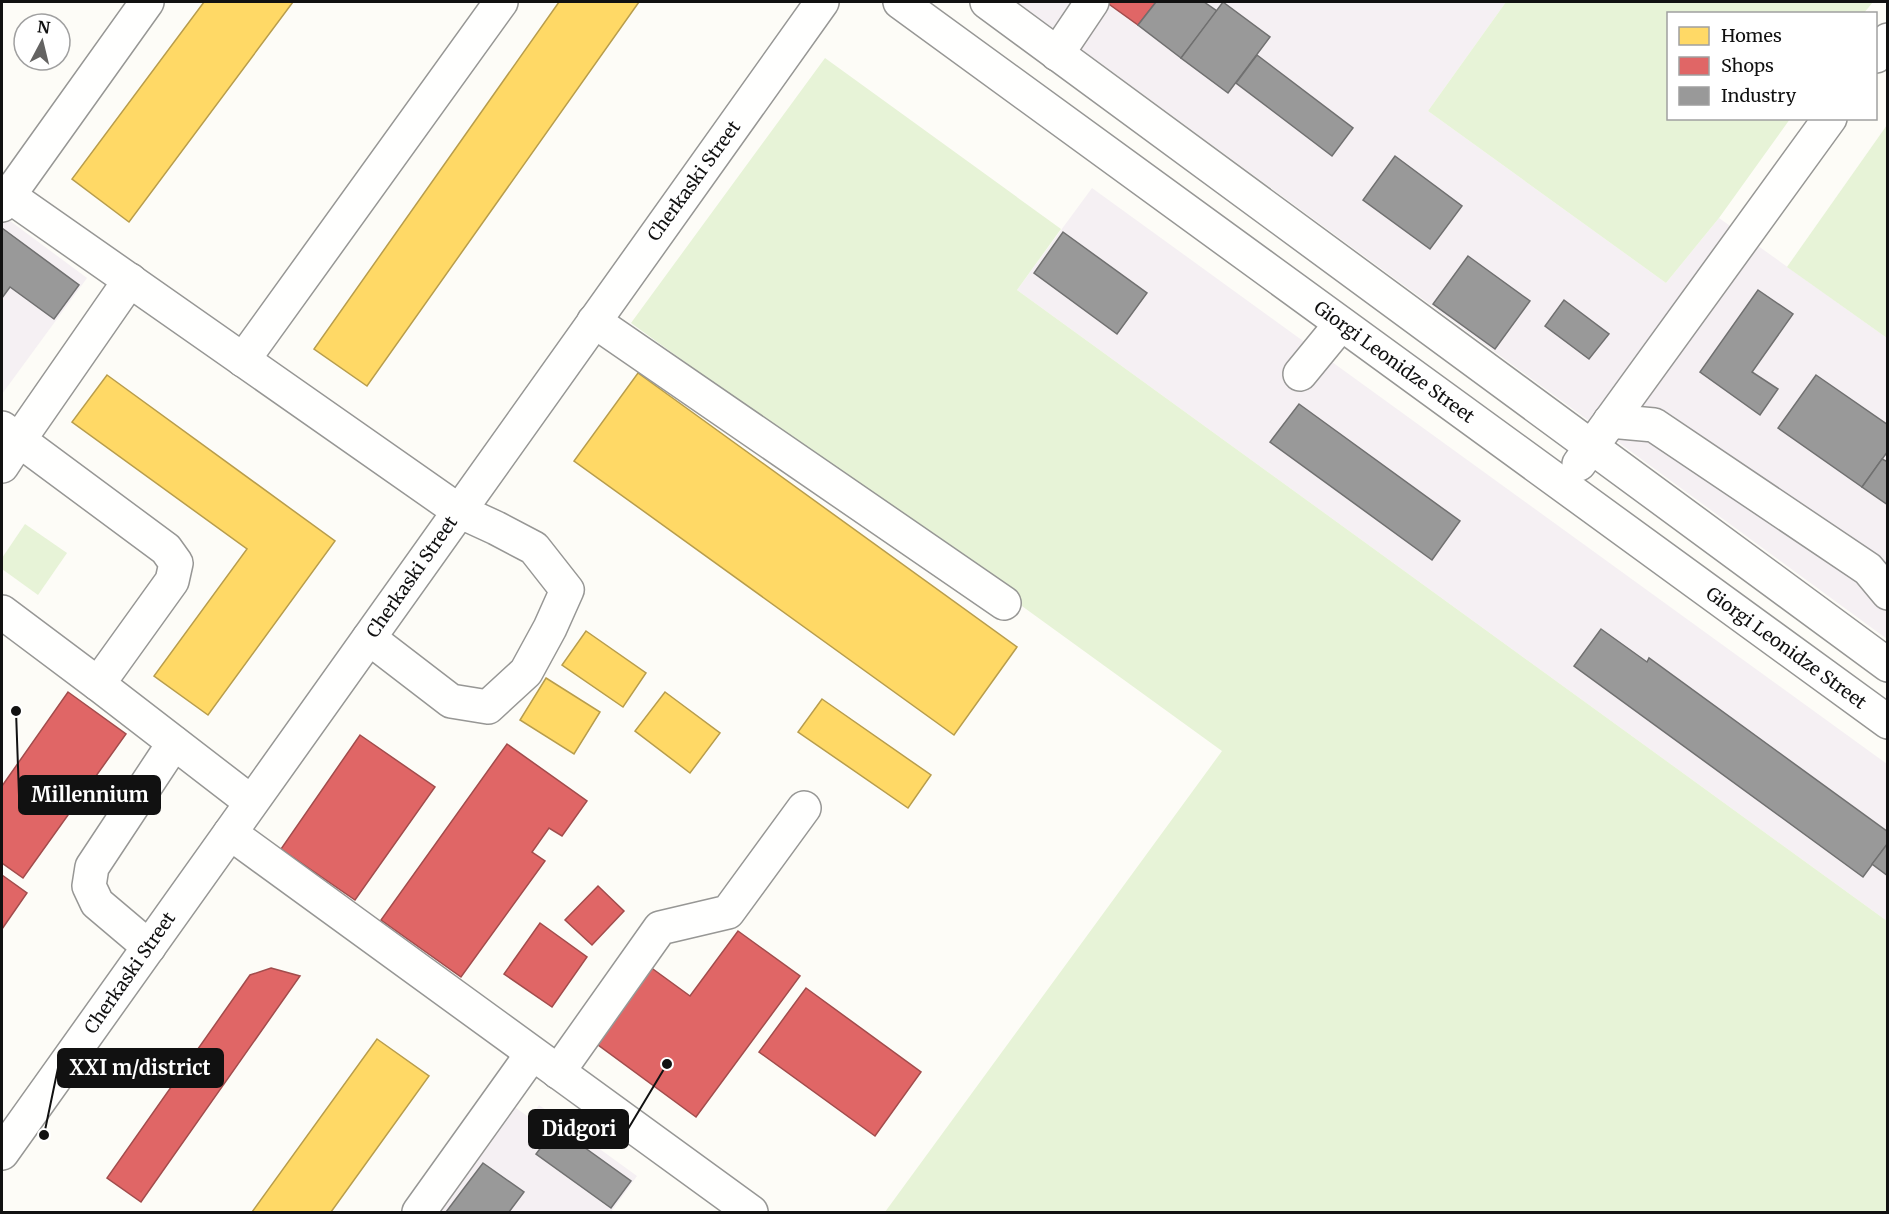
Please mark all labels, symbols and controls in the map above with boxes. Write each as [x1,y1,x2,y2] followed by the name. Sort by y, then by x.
[12,12,72,72] north arrow
[1667,12,1877,120] legend
[36,16,52,38] text: N
[1721,24,1782,47] text: Homes
[1721,54,1774,77] text: Shops
[1721,84,1797,107] text: Industry
[642,116,745,245] street label: Cherkaski Street
[1310,296,1479,428] street label: Giorgi Leonidze Street
[361,511,462,642] street label: Cherkaski Street
[1702,582,1871,714] street label: Giorgi Leonidze Street
[19,776,160,814] callout: Millennium
[31,782,149,807] text: Millennium
[79,907,180,1038] street label: Cherkaski Street
[58,1049,223,1087] callout: XXI m/district
[69,1055,211,1080] text: XXI m/district
[529,1110,628,1148] callout: Didgori
[542,1116,616,1141] text: Didgori

